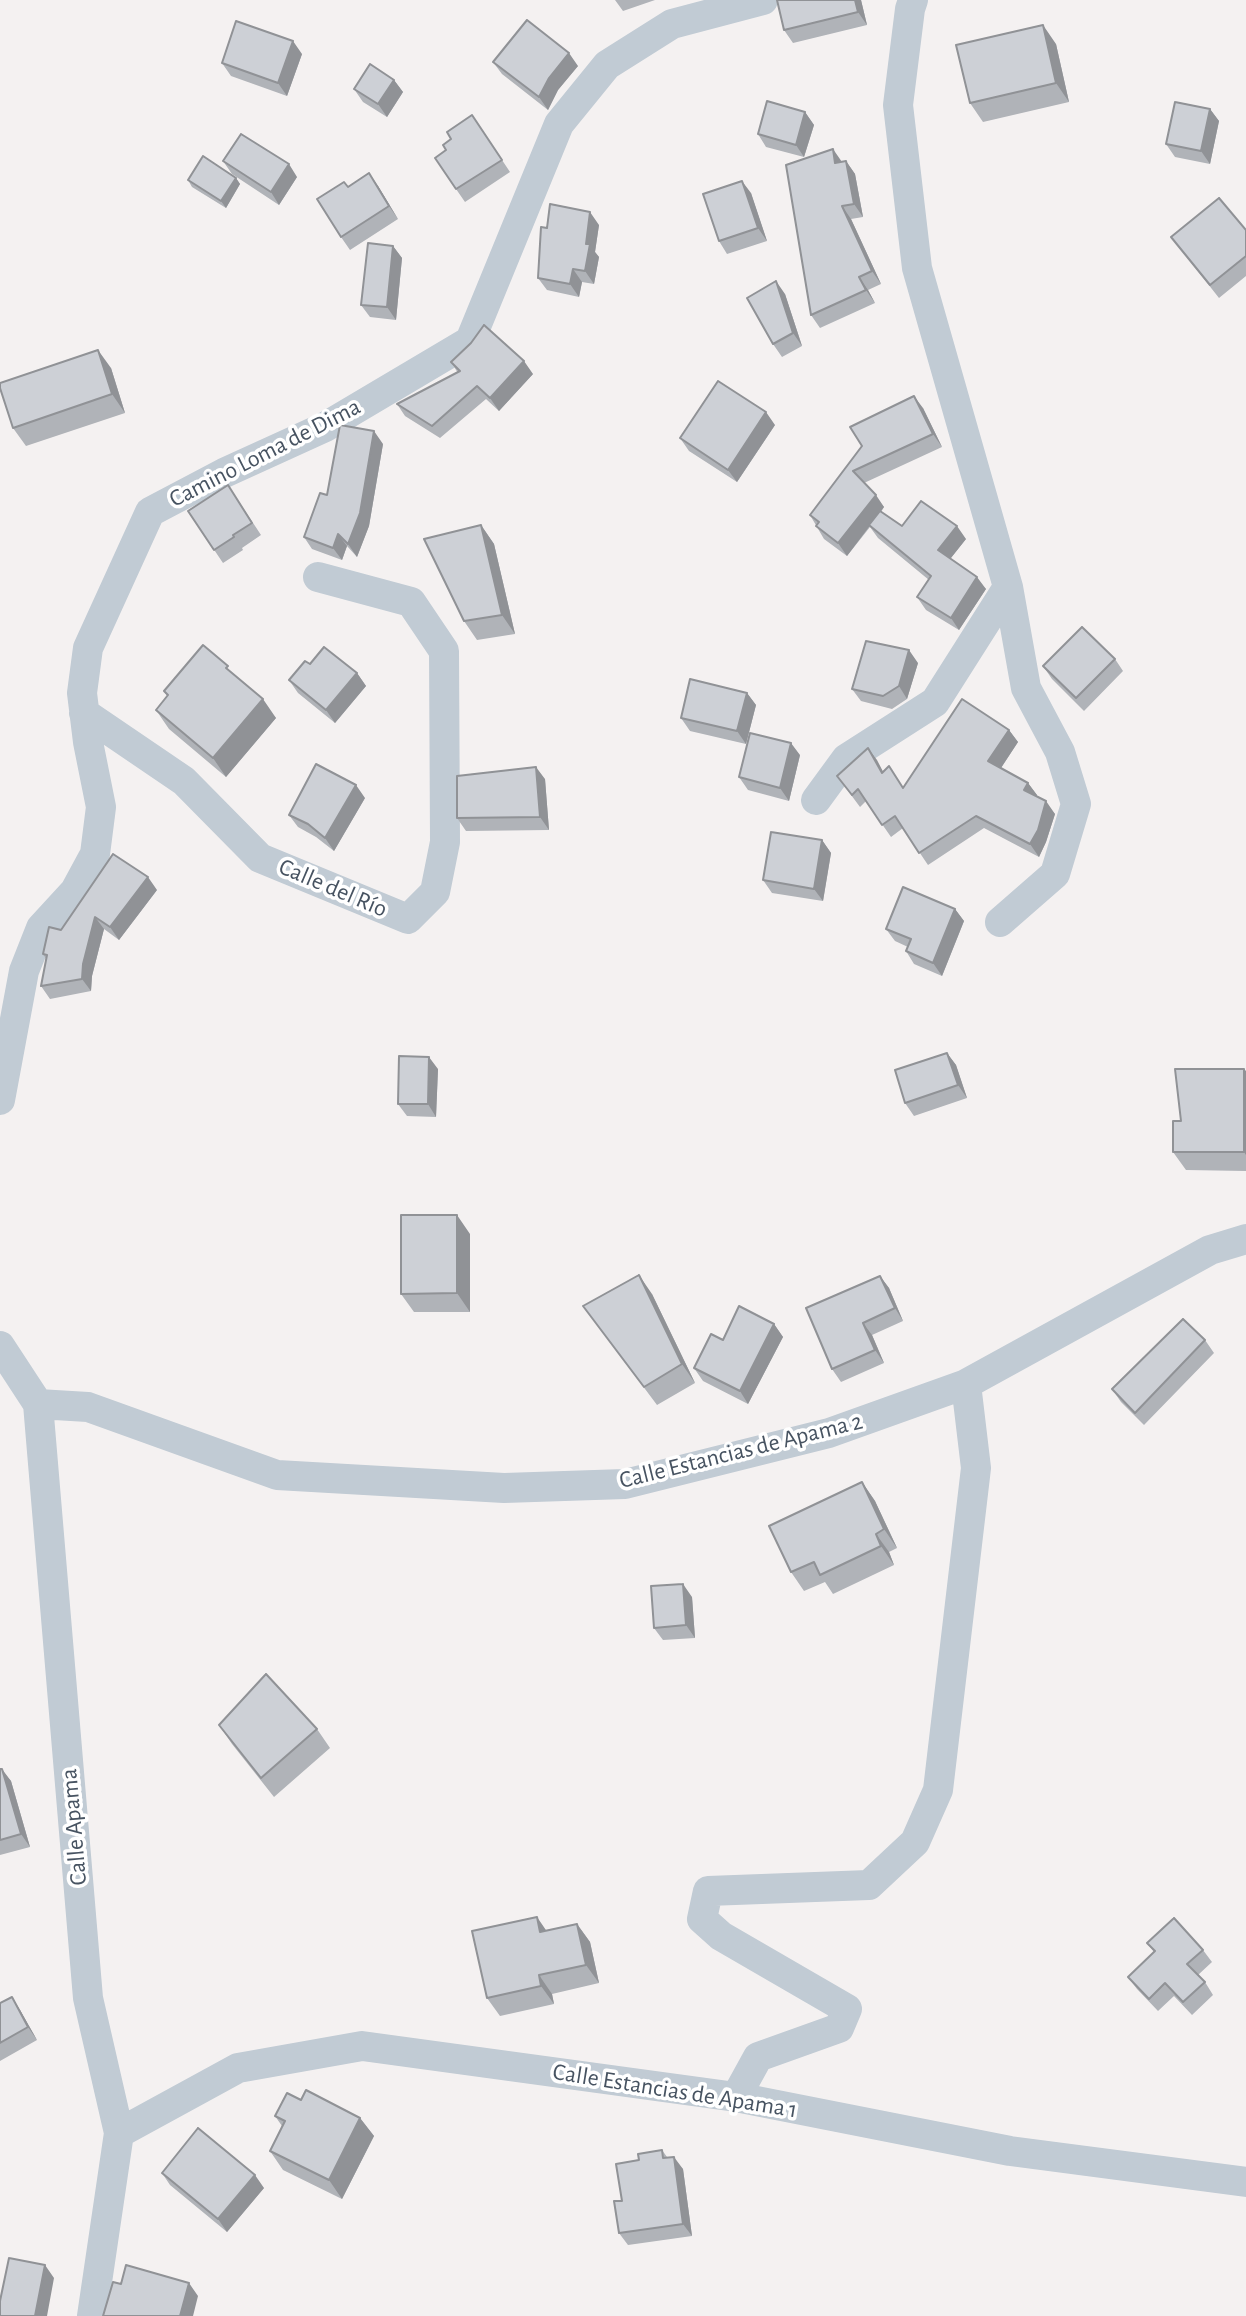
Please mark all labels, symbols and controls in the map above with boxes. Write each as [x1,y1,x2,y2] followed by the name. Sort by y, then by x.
[164,392,366,514] street label: Camino Loma de Dima
[275,852,391,924] street label: Calle del Río
[616,1407,866,1495] street label: Calle Estancias de Apama 2
[55,1767,93,1887] street label: Calle Apama
[551,2057,799,2125] street label: Calle Estancias de Apama 1

